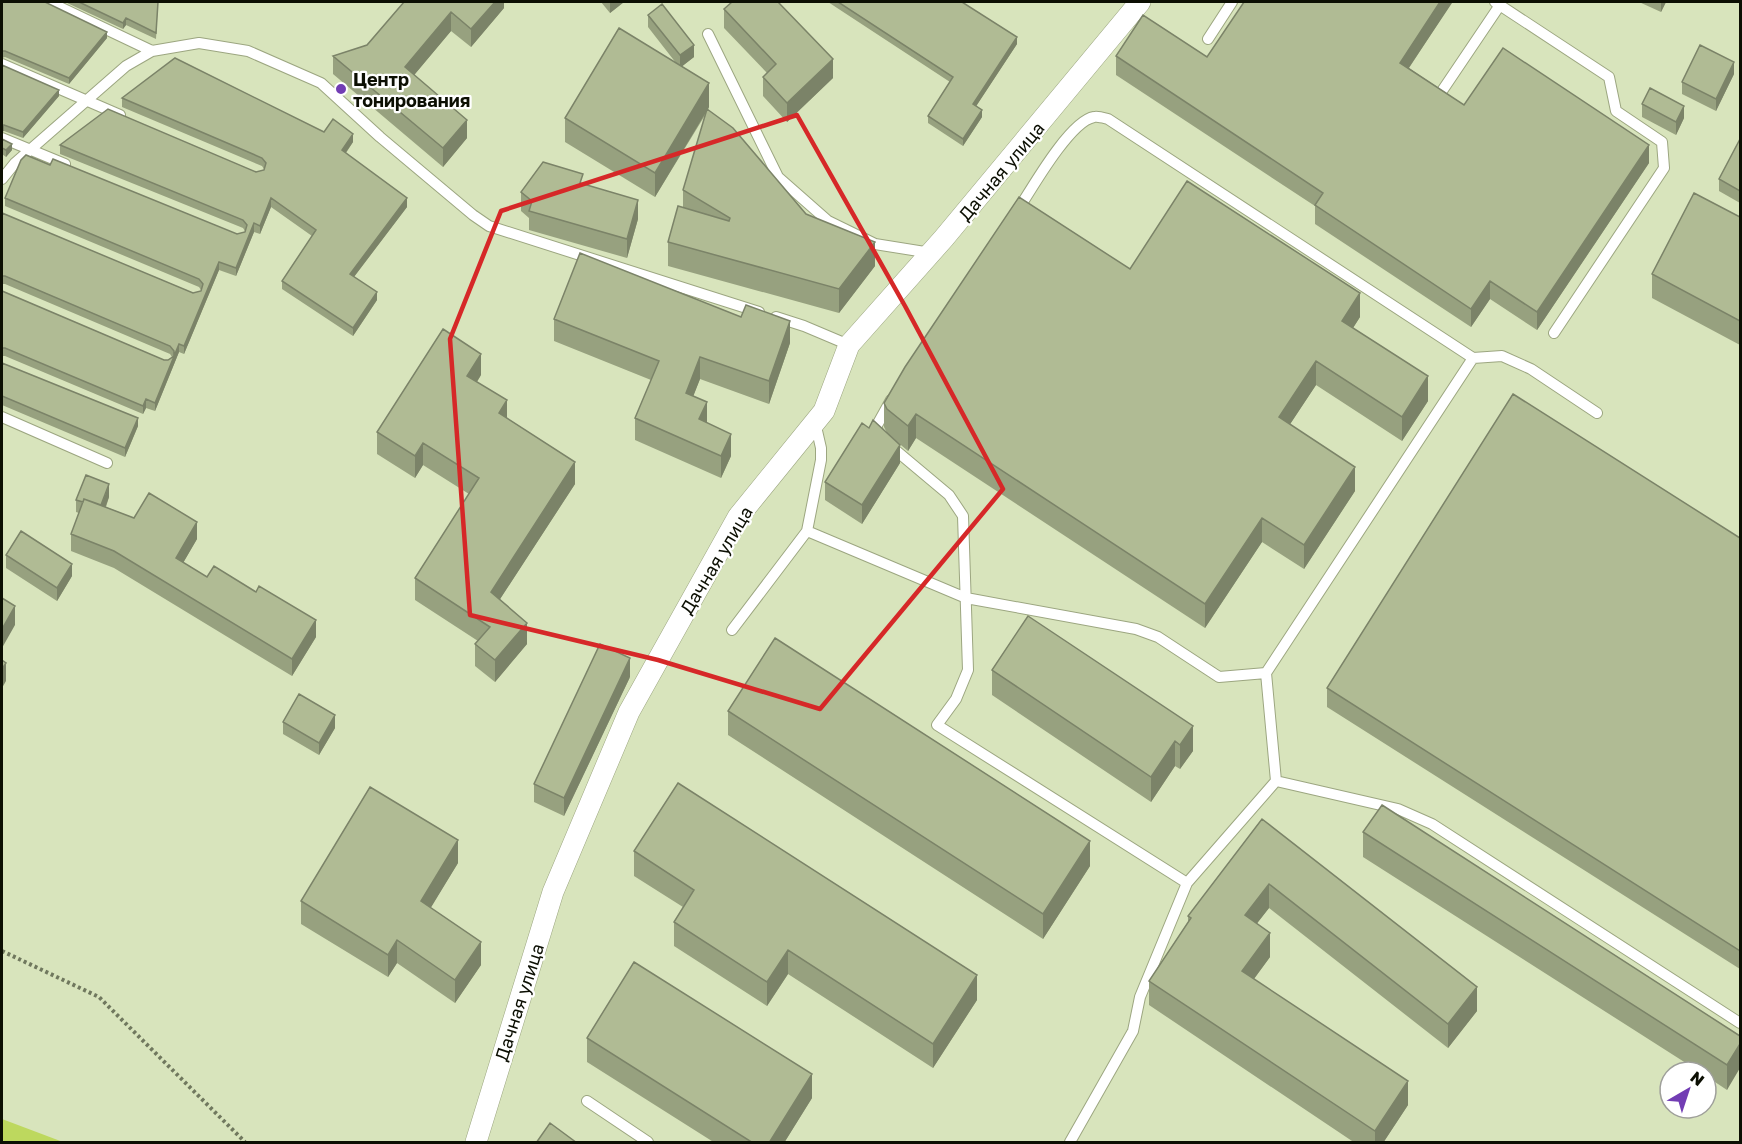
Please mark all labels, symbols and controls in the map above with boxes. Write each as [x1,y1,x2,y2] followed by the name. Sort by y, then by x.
[353,68,470,111] place label: Центр тонирования
[334,82,348,96] marker: Центр тонирования
[953,117,1049,225] street label: Дачная улица
[675,502,757,618] street label: Дачная улица
[490,941,548,1063] street label: Дачная улица
[1658,1060,1718,1120] north arrow
[1686,1067,1708,1090] text: N

